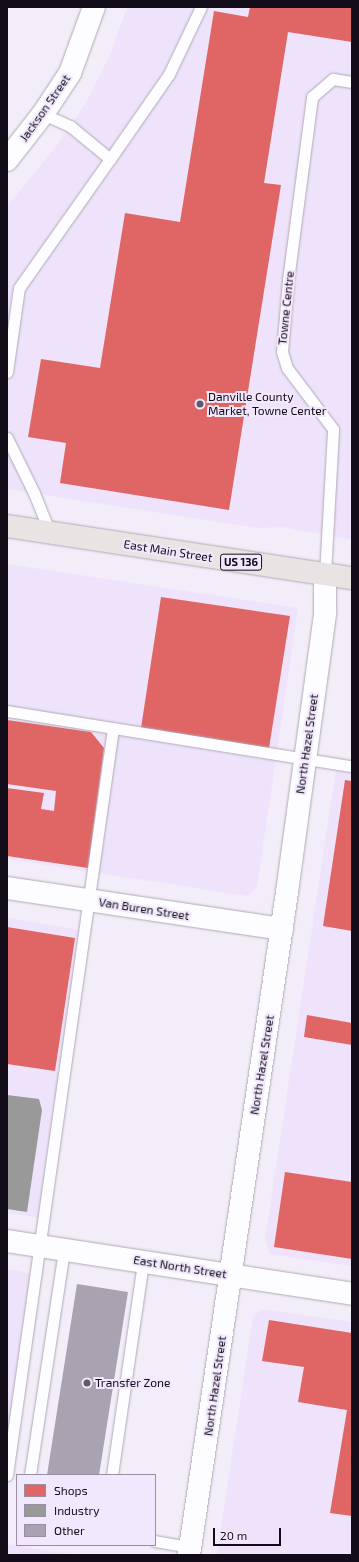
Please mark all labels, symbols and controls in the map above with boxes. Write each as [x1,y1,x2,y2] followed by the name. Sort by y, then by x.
[17,72,73,144] street label: Jackson Street
[275,270,297,346] street label: Towne Centre
[208,390,327,418] place label: Danville County Market, Towne Center
[195,399,205,409] marker: Danville County Market, Towne Center
[123,537,213,565] street label: East Main Street
[220,553,262,571] road number: US 136
[293,693,321,795] street label: North Hazel Street
[98,895,190,923] street label: Van Buren Street
[247,1014,277,1116] street label: North Hazel Street
[132,1253,228,1281] street label: East North Street
[201,1335,229,1437] street label: North Hazel Street
[95,1376,171,1390] place label: Transfer Zone
[82,1378,92,1388] marker: Transfer Zone
[16,1474,156,1546] legend
[54,1483,88,1497] text: Shops
[54,1503,100,1517] text: Industry
[215,1520,283,1546] scale bar
[54,1523,85,1537] text: Other
[220,1528,247,1542] text: 20 m

